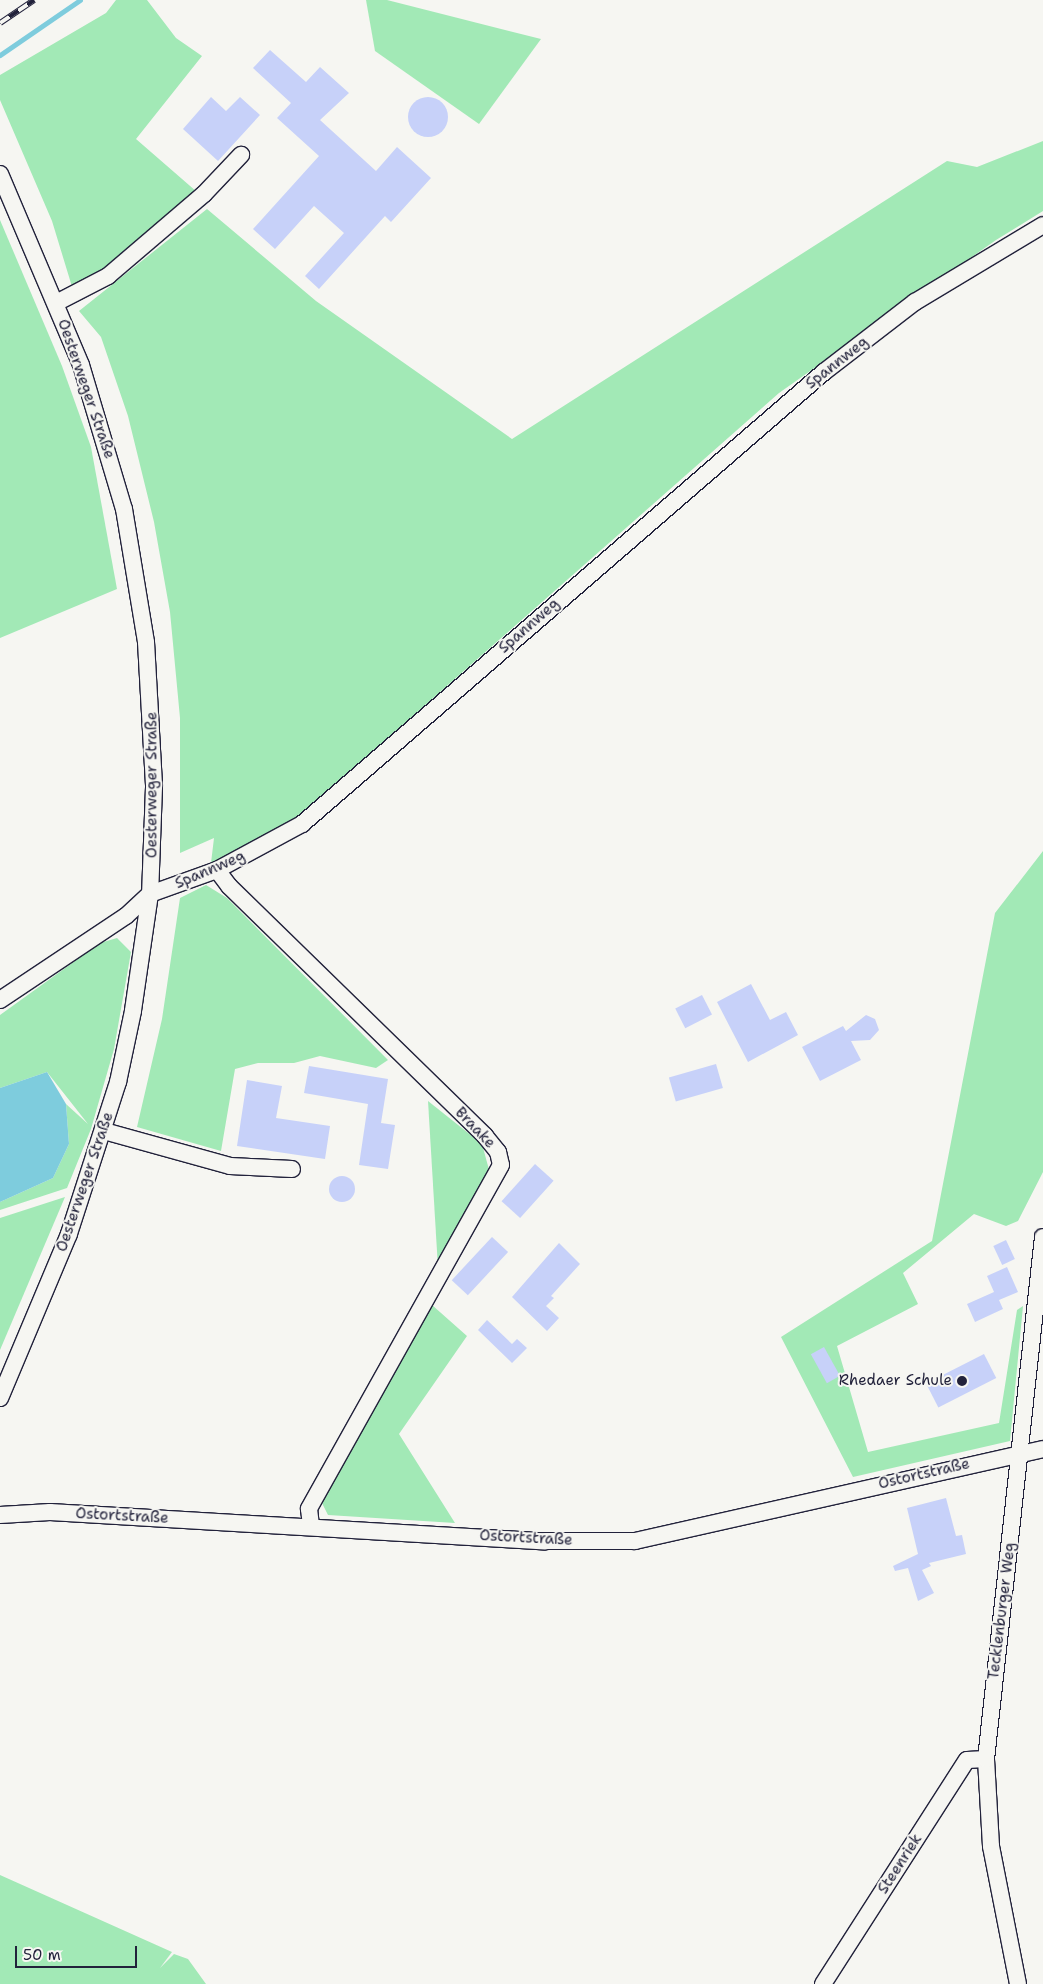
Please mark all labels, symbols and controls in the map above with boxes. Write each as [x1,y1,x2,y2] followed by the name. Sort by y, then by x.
[54,317,118,461] street label: Oesterweger Straße
[802,333,872,393] street label: Spannweg
[495,595,563,657] street label: Spannweg
[143,712,161,858] street label: Oesterweger Straße
[172,847,248,893] street label: Spannweg
[451,1104,499,1152] street label: Braake
[53,1110,117,1254] street label: Oesterweger Straße
[839,1372,952,1390] place label: Rhedaer Schule
[956,1375,968,1387] marker: Rhedaer Schule
[877,1455,971,1493] street label: Ostortstraße
[75,1505,169,1527] street label: Ostortstraße
[479,1527,573,1549] street label: Ostortstraße
[985,1541,1019,1681] street label: Tecklenburger Weg
[874,1831,926,1897] street label: Steenriek
[18,1936,140,1968] scale bar
[23,1945,61,1965] text: 50 m

